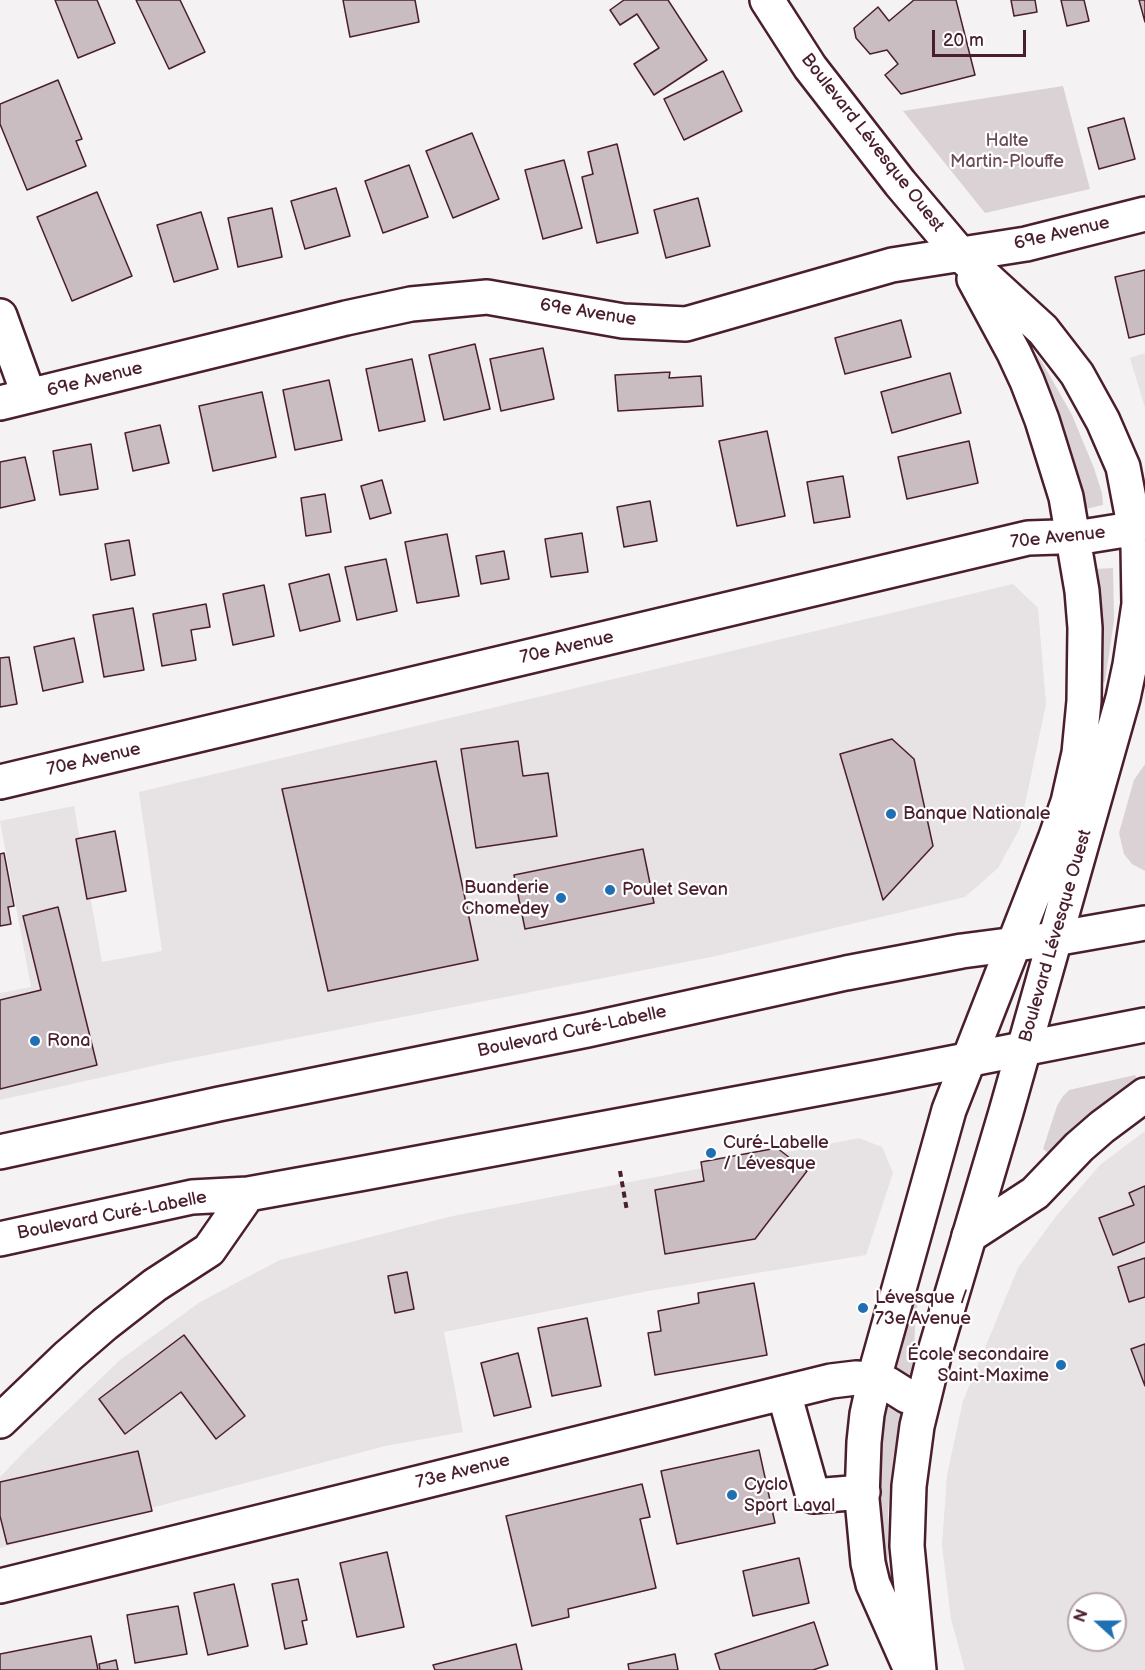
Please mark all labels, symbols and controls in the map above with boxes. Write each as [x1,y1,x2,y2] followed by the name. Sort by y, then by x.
[935,18,1030,56] scale bar
[943,30,984,51] text: 20 m
[796,50,948,236] street label: Boulevard Lévesque Ouest
[950,130,1064,172] park label: Halte Martin-Plouffe
[1012,213,1112,255] street label: 69e Avenue
[538,295,638,331] street label: 69e Avenue
[45,358,145,402] street label: 69e Avenue
[1009,522,1107,554] street label: 70e Avenue
[518,627,616,669] street label: 70e Avenue
[45,739,143,781] street label: 70e Avenue
[903,803,1050,825] place label: Banque Nationale
[884,807,898,821] marker: Banque Nationale
[1015,827,1097,1045] street label: Boulevard Lévesque Ouest
[462,877,549,920] place label: Buanderie Chomedey
[622,879,728,901] place label: Poulet Sevan
[603,883,617,897] marker: Poulet Sevan
[554,891,568,905] marker: Buanderie Chomedey
[476,1001,668,1063] street label: Boulevard Curé-Labelle
[47,1030,90,1052] place label: Rona
[28,1034,42,1048] marker: Rona
[723,1132,829,1174] place label: Curé-Labelle / Lévesque
[704,1146,718,1160] marker: Curé-Labelle / Lévesque
[15,1187,209,1245] street label: Boulevard Curé-Labelle
[875,1287,971,1330] place label: Lévesque / 73e Avenue
[856,1301,870,1315] marker: Lévesque / 73e Avenue
[907,1344,1049,1386] place label: École secondaire Saint-Maxime
[1054,1358,1068,1372] marker: École secondaire Saint-Maxime
[414,1450,512,1494] street label: 73e Avenue
[744,1474,835,1516] place label: Cyclo Sport Laval
[725,1488,739,1502] marker: Cyclo Sport Laval
[1067,1592,1127,1652] north arrow
[1071,1607,1093,1625] text: N

